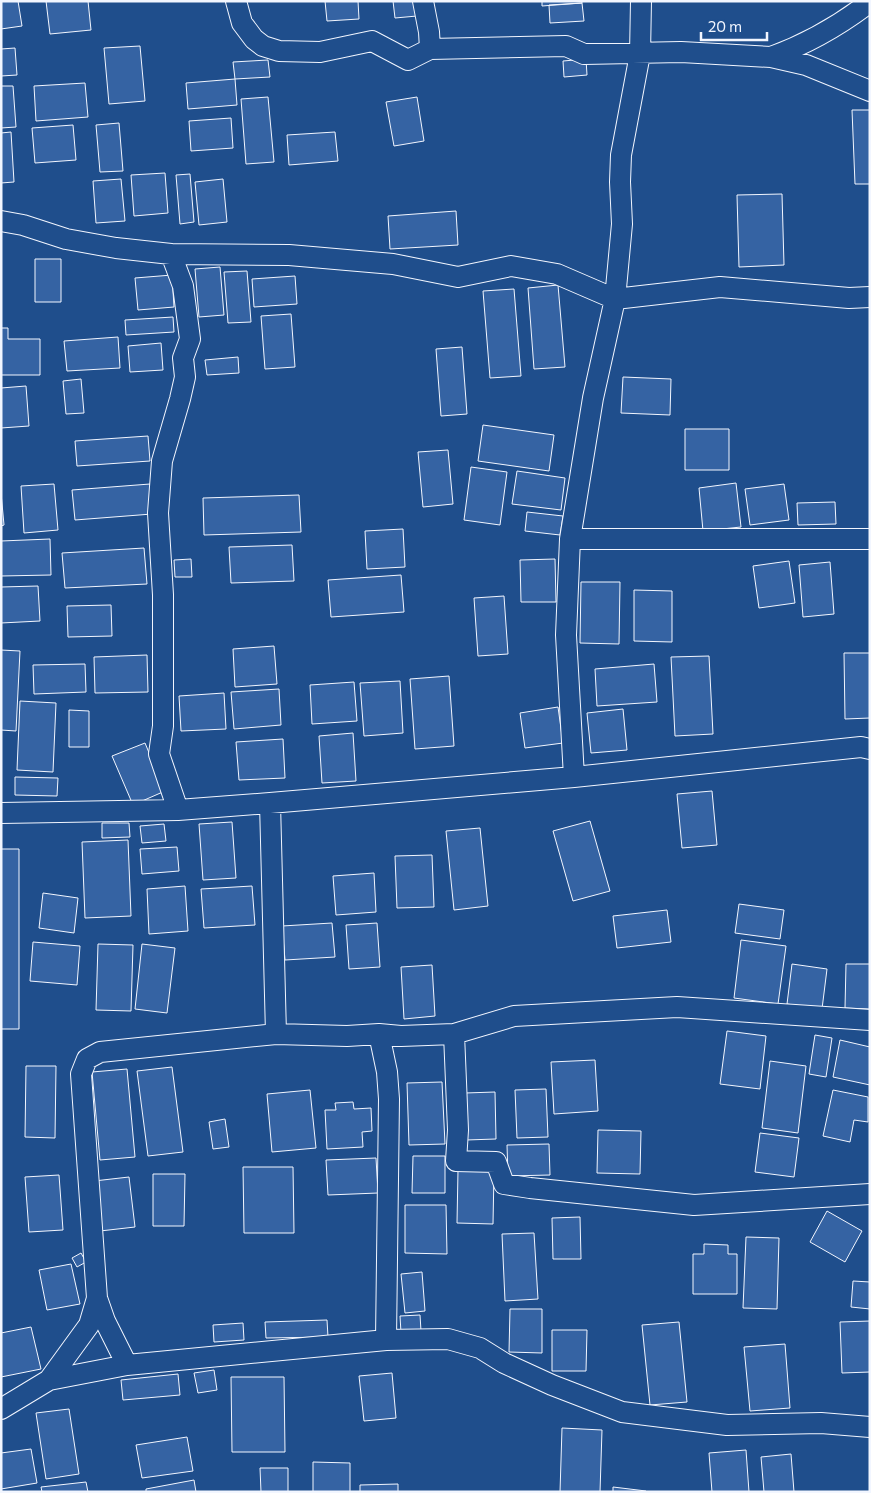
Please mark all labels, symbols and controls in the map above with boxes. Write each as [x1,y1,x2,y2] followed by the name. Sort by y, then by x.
[701,10,767,42] scale bar
[708,17,742,35] text: 20 m

